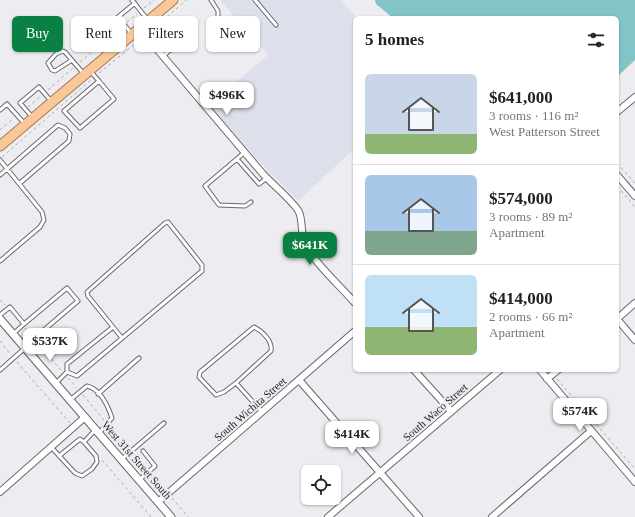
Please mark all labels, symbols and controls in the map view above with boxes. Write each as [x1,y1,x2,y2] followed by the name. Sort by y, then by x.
[12,16,63,52] chip: Buy
[71,16,126,52] chip: Rent
[134,16,198,52] chip: Filters
[206,16,260,52] chip: New
[585,29,607,51] icon: filters
[365,30,424,49] text: 5 homes
[199,82,255,116] pin: $496K
[209,87,245,102] text: $496K
[489,88,553,107] text: $641,000
[397,90,445,138] icon: home
[489,108,578,123] text: 3 rooms · 116 m²
[489,124,600,139] text: West Patterson Street
[489,189,553,208] text: $574,000
[397,191,445,239] icon: home
[489,209,572,224] text: 3 rooms · 89 m²
[489,225,545,240] text: Apartment
[282,232,338,266] pin: $641K
[292,237,328,252] text: $641K
[489,289,553,308] text: $414,000
[397,291,445,339] icon: home
[489,309,572,324] text: 2 rooms · 66 m²
[489,325,545,340] text: Apartment
[22,328,78,362] pin: $537K
[32,333,68,348] text: $537K
[212,375,288,443] street label: South Wichita Street
[400,381,470,443] street label: South Waco Street
[552,398,608,432] pin: $574K
[562,403,598,418] text: $574K
[100,418,175,502] street label: West 31st Street South
[324,421,380,455] pin: $414K
[334,426,370,441] text: $414K
[301,465,341,505] map controls
[301,465,341,505] button: locate

